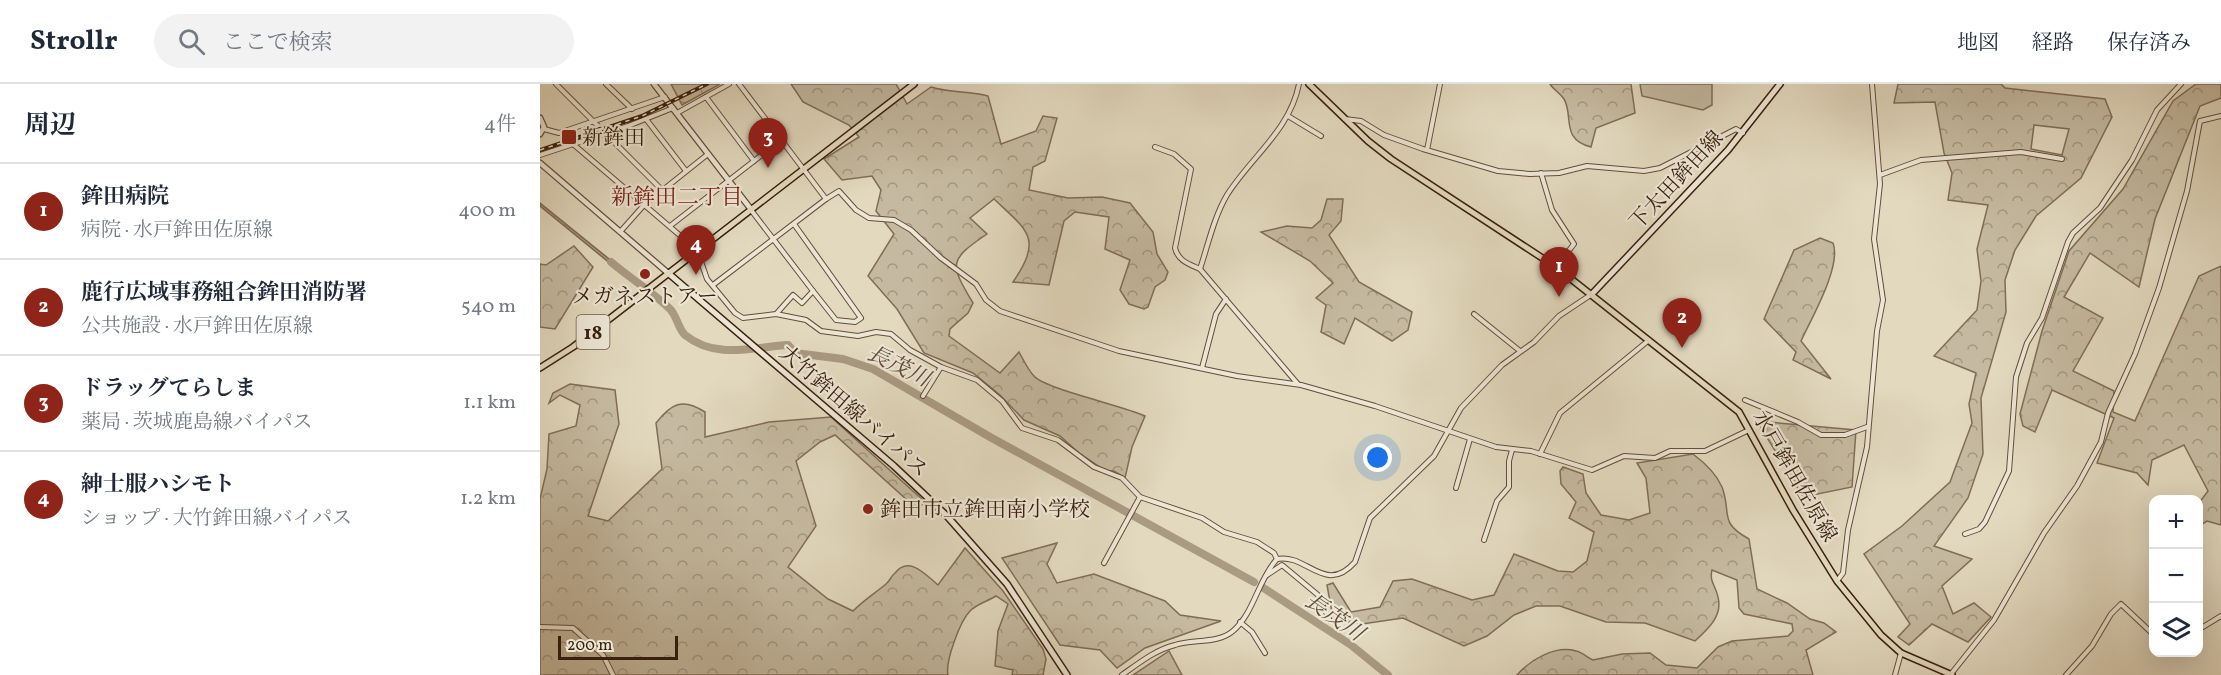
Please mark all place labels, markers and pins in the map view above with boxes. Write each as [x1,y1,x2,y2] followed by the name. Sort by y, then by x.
[748,118,788,168] pin: 3
[582,124,645,153] place label: 新鉾田
[560,128,578,146] marker: 新鉾田
[676,226,716,275] pin: 4
[1540,248,1578,297] pin: 1
[638,267,652,281] marker: メガネストアー
[572,283,718,312] place label: メガネストアー
[1662,298,1702,348] pin: 2
[880,496,1090,525] place label: 鉾田市立鉾田南小学校
[861,502,875,516] marker: 鉾田市立鉾田南小学校

